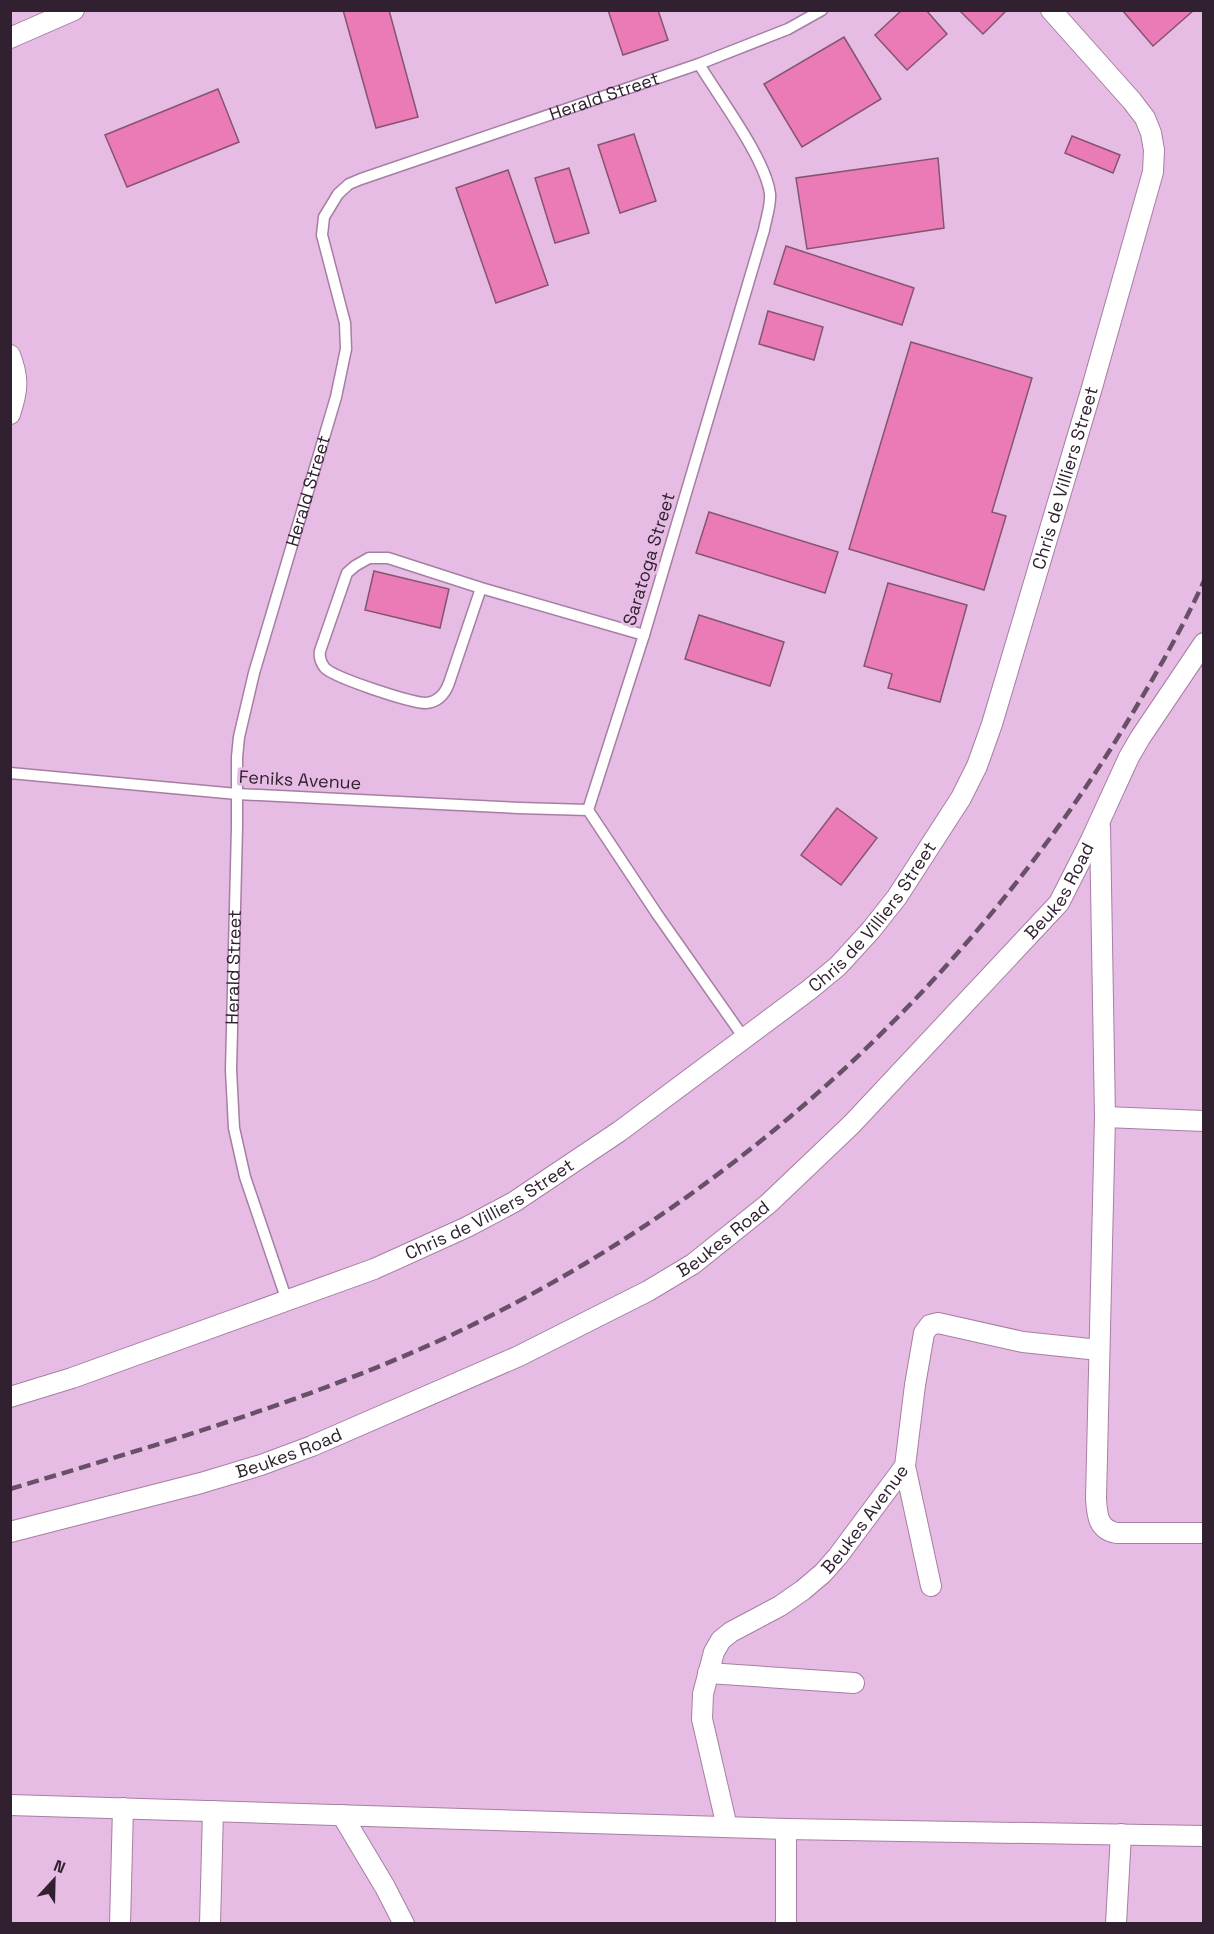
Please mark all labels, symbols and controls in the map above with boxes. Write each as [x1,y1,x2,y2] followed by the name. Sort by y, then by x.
[546,66,662,125] street label: Herald Street
[1027,384,1103,572] street label: Chris de Villiers Street
[280,432,335,549] street label: Herald Street
[617,489,680,628] street label: Saratoga Street
[238,765,362,794] street label: Feniks Avenue
[803,837,941,997] street label: Chris de Villiers Street
[1019,839,1099,944] street label: Beukes Road
[220,909,246,1025] street label: Herald Street
[401,1153,578,1265] street label: Chris de Villiers Street
[672,1195,774,1282] street label: Beukes Road
[233,1422,345,1483] street label: Beukes Road
[816,1460,913,1578] street label: Beukes Avenue
[24,1850,84,1910] north arrow
[51,1855,68,1878] text: N

